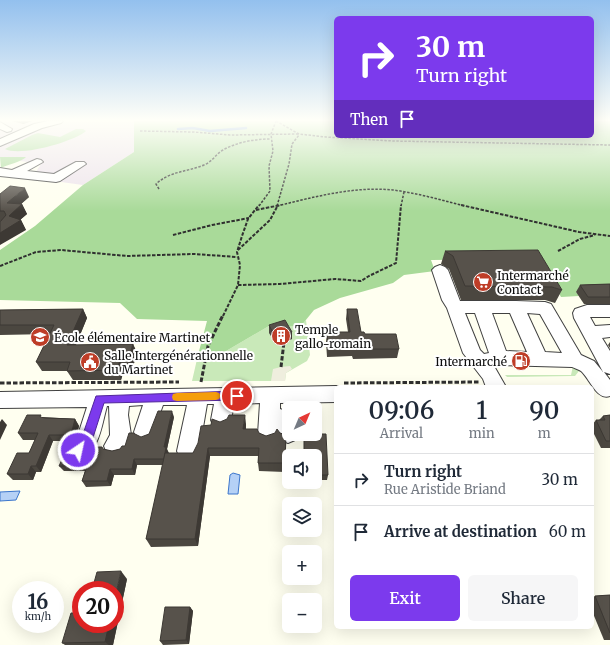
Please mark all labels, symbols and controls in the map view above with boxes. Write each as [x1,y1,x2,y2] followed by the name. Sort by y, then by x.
[416,29,485,65] text: 30 m
[350,32,402,84] icon: right
[416,64,507,87] text: Turn right
[396,108,418,130] icon: arrive
[350,110,388,129] text: Then
[497,268,569,297] place label: Intermarché Contact
[472,271,494,293] supermarket icon: Intermarché Contact
[295,322,371,351] place label: Temple gallo-romain
[270,325,292,347] building icon: Temple gallo-romain
[29,326,51,348] school or university icon: École élémentaire Martinet
[54,330,210,345] place label: École élémentaire Martinet
[104,348,253,377] place label: Salle Intergénérationnelle du Martinet
[510,350,532,372] fuel station icon: Intermarché
[79,351,101,373] public building icon: Salle Intergénérationnelle du Martinet
[435,354,507,369] place label: Intermarché
[220,379,254,413] pin
[226,385,248,407] icon: arrive
[369,395,434,426] text: 09:06
[476,395,487,426] text: 1
[529,395,559,426] text: 90
[282,401,322,441] north arrow
[282,401,322,633] map controls
[380,425,423,442] text: Arrival
[469,425,495,442] text: min
[538,425,551,442] text: m
[57,429,99,471] position arrow
[282,449,322,489] button: sound
[384,462,462,481] text: Turn right
[350,469,372,491] icon: right
[541,470,578,489] text: 30 m
[384,481,506,498] text: Rue Aristide Briand
[282,497,322,537] button: layers
[350,521,372,543] icon: arrive
[384,522,537,541] text: Arrive at destination
[549,522,586,541] text: 60 m
[282,545,322,585] button: +
[350,575,460,621] button: Exit
[468,575,578,621] button: Share
[72,581,124,633] speed limit sign: 20
[28,589,48,614] text: 16
[282,593,322,633] button: −
[25,610,51,623] text: km/h

